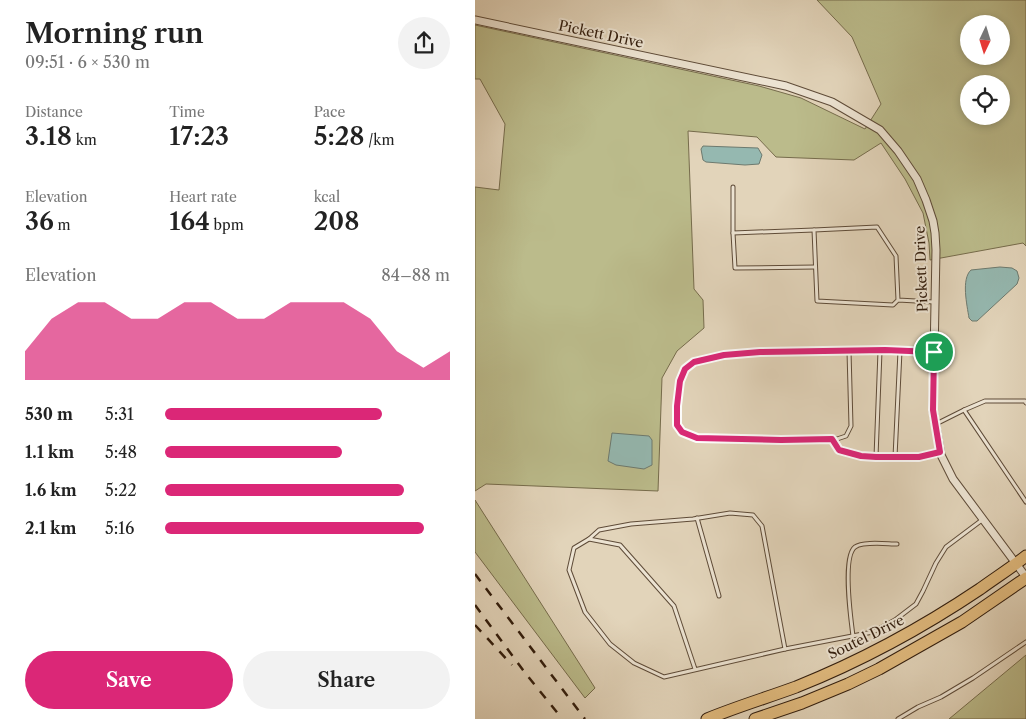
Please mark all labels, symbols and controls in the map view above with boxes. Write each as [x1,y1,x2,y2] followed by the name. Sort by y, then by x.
[960,15,1010,65] north arrow
[960,15,1010,125] map controls
[25,16,204,50] text: Morning run
[557,16,645,52] street label: Pickett Drive
[398,17,450,69] button: share
[25,52,150,72] text: 09:51 · 6 × 530 m
[960,75,1010,125] button: locate
[25,103,83,121] text: Distance
[169,103,205,121] text: Time
[314,103,345,121] text: Pace
[25,121,72,152] text: 3.18
[169,121,229,152] text: 17:23
[314,121,365,152] text: 5:28
[72,131,97,149] text: km
[365,131,394,149] text: /km
[25,188,88,206] text: Elevation
[169,188,237,206] text: Heart rate
[314,188,340,206] text: kcal
[25,206,54,237] text: 36
[169,206,210,237] text: 164
[314,206,359,237] text: 208
[54,216,71,234] text: m
[210,216,244,234] text: bpm
[910,225,931,312] street label: Pickett Drive
[25,265,96,285] text: Elevation
[381,265,450,285] text: 84–88 m
[913,331,955,373] pin
[920,338,948,366] icon: arrive
[25,404,73,424] text: 530 m
[105,404,134,424] text: 5:31
[25,442,74,462] text: 1.1 km
[105,442,137,462] text: 5:48
[25,480,77,500] text: 1.6 km
[105,480,137,500] text: 5:22
[25,518,77,538] text: 2.1 km
[105,518,134,538] text: 5:16
[825,611,907,663] street label: Soutel Drive
[25,651,233,709] button: Save
[243,651,450,709] button: Share

